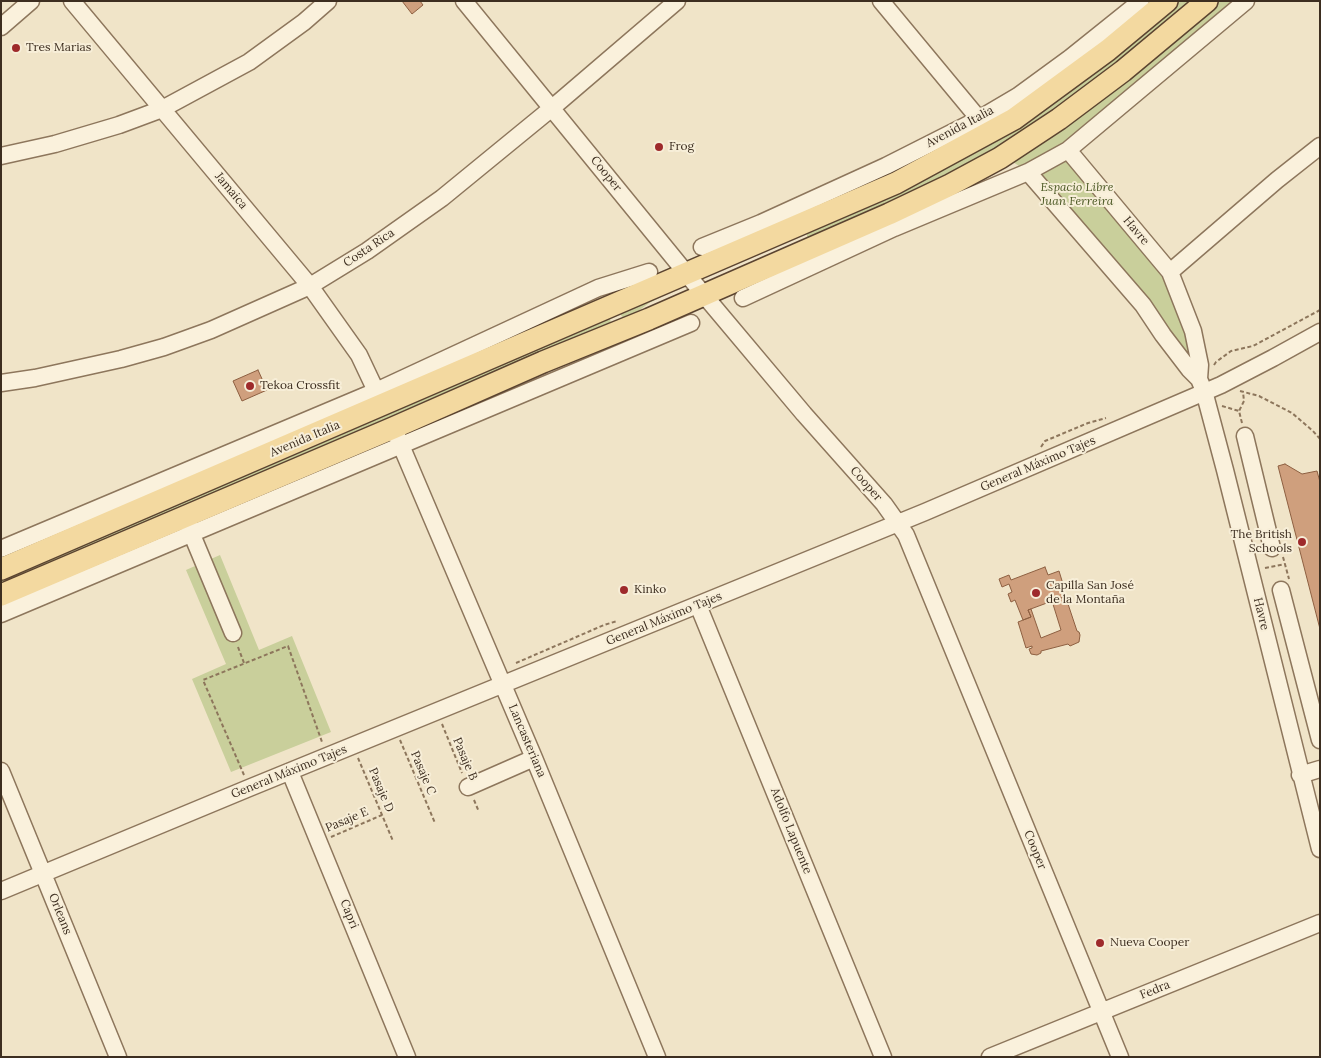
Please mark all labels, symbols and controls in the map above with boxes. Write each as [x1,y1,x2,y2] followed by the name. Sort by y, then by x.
[26,41,91,55] place label: Tres Marias
[10,42,22,54] marker: Tres Marias
[924,103,996,151] street label: Avenida Italia
[669,140,694,154] place label: Frog
[653,141,665,153] marker: Frog
[587,153,625,195] street label: Cooper
[212,170,250,212] street label: Jamaica
[1041,181,1113,209] park label: Espacio Libre Juan Ferreira
[1120,214,1152,248] street label: Havre
[341,226,397,270] street label: Costa Rica
[260,379,340,393] place label: Tekoa Crossfit
[244,380,256,392] marker: Tekoa Crossfit
[268,418,342,460] street label: Avenida Italia
[978,433,1098,495] street label: General Máximo Tajes
[847,464,885,504] street label: Cooper
[1231,528,1292,556] place label: The British Schools
[1296,536,1308,548] marker: The British Schools
[1046,579,1134,607] place label: Capilla San José de la Montaña
[634,583,666,597] place label: Kinko
[618,584,630,596] marker: Kinko
[1030,587,1042,599] marker: Capilla San José de la Montaña
[604,589,724,649] street label: General Máximo Tajes
[1250,596,1272,632] street label: Havre
[505,702,549,780] street label: Lancasteriana
[450,735,480,783] street label: Pasaje B
[229,742,349,802] street label: General Máximo Tajes
[407,749,439,797] street label: Pasaje C
[365,766,397,814] street label: Pasaje D
[767,786,815,876] street label: Adolfo Lapuente
[323,805,371,835] street label: Pasaje E
[1021,828,1049,872] street label: Cooper
[45,891,75,937] street label: Orleans
[337,897,361,931] street label: Capri
[1110,936,1189,950] place label: Nueva Cooper
[1094,937,1106,949] marker: Nueva Cooper
[1138,977,1172,1003] street label: Fedra

